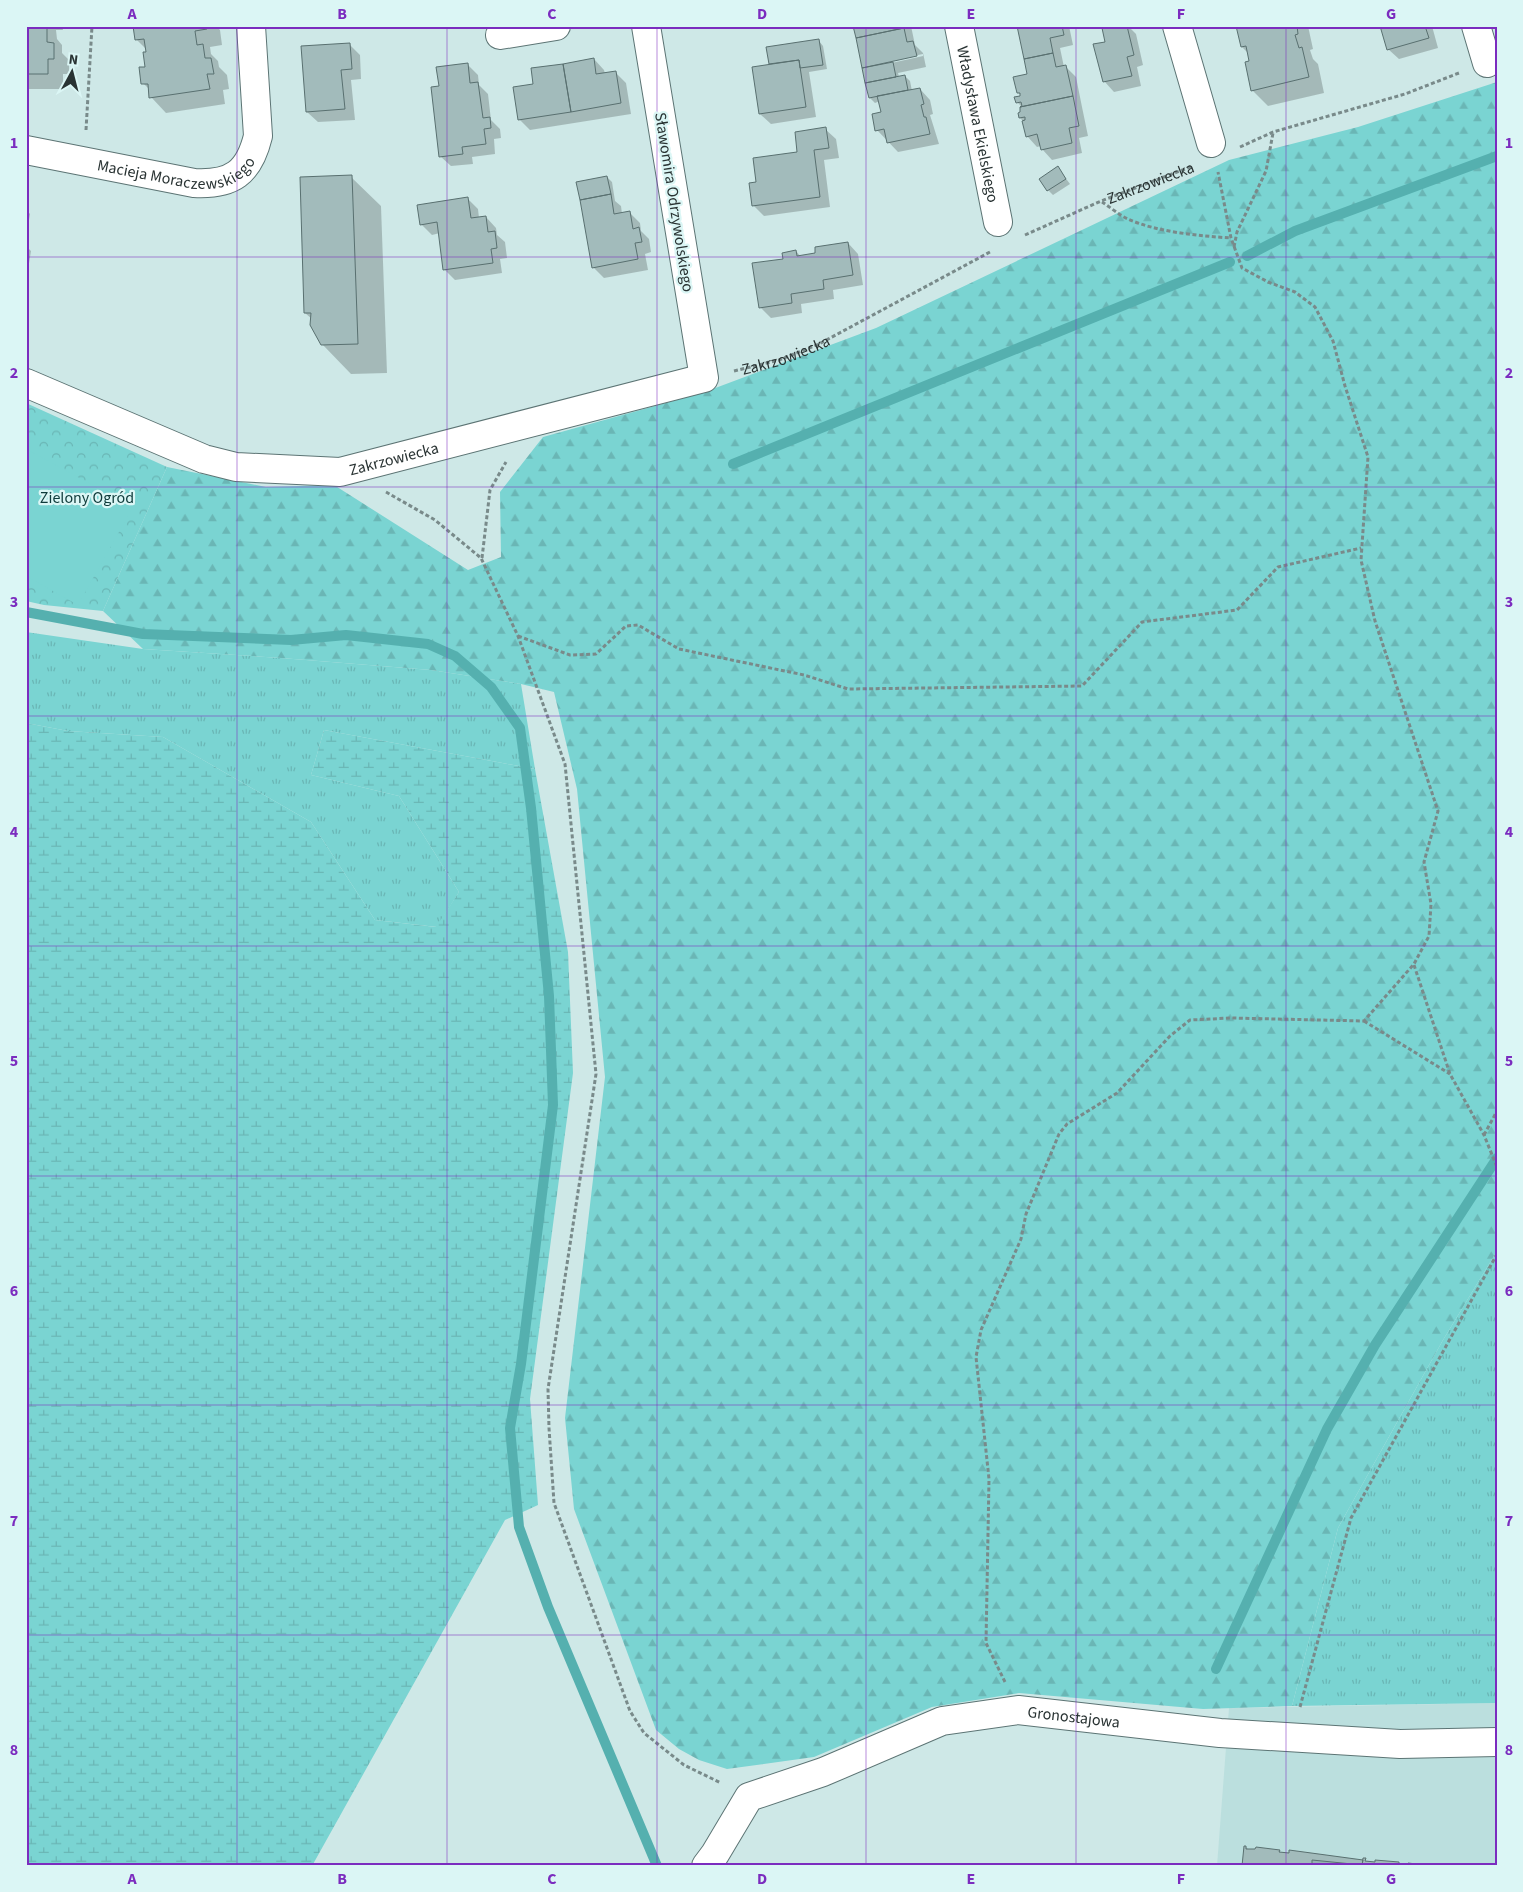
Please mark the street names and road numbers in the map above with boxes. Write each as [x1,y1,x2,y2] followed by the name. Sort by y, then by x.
[951,44,1004,205] street label: Władysława Ekielskiego
[649,111,699,293] street label: Sławomira Odrzywolskiego
[90,142,254,172] street label: Macieja Moraczewskiego
[1104,157,1197,210] street label: Zakrzowiecka
[740,330,834,381] street label: Zakrzowiecka
[347,437,441,481] street label: Zakrzowiecka
[1026,1701,1121,1734] street label: Gronostajowa

